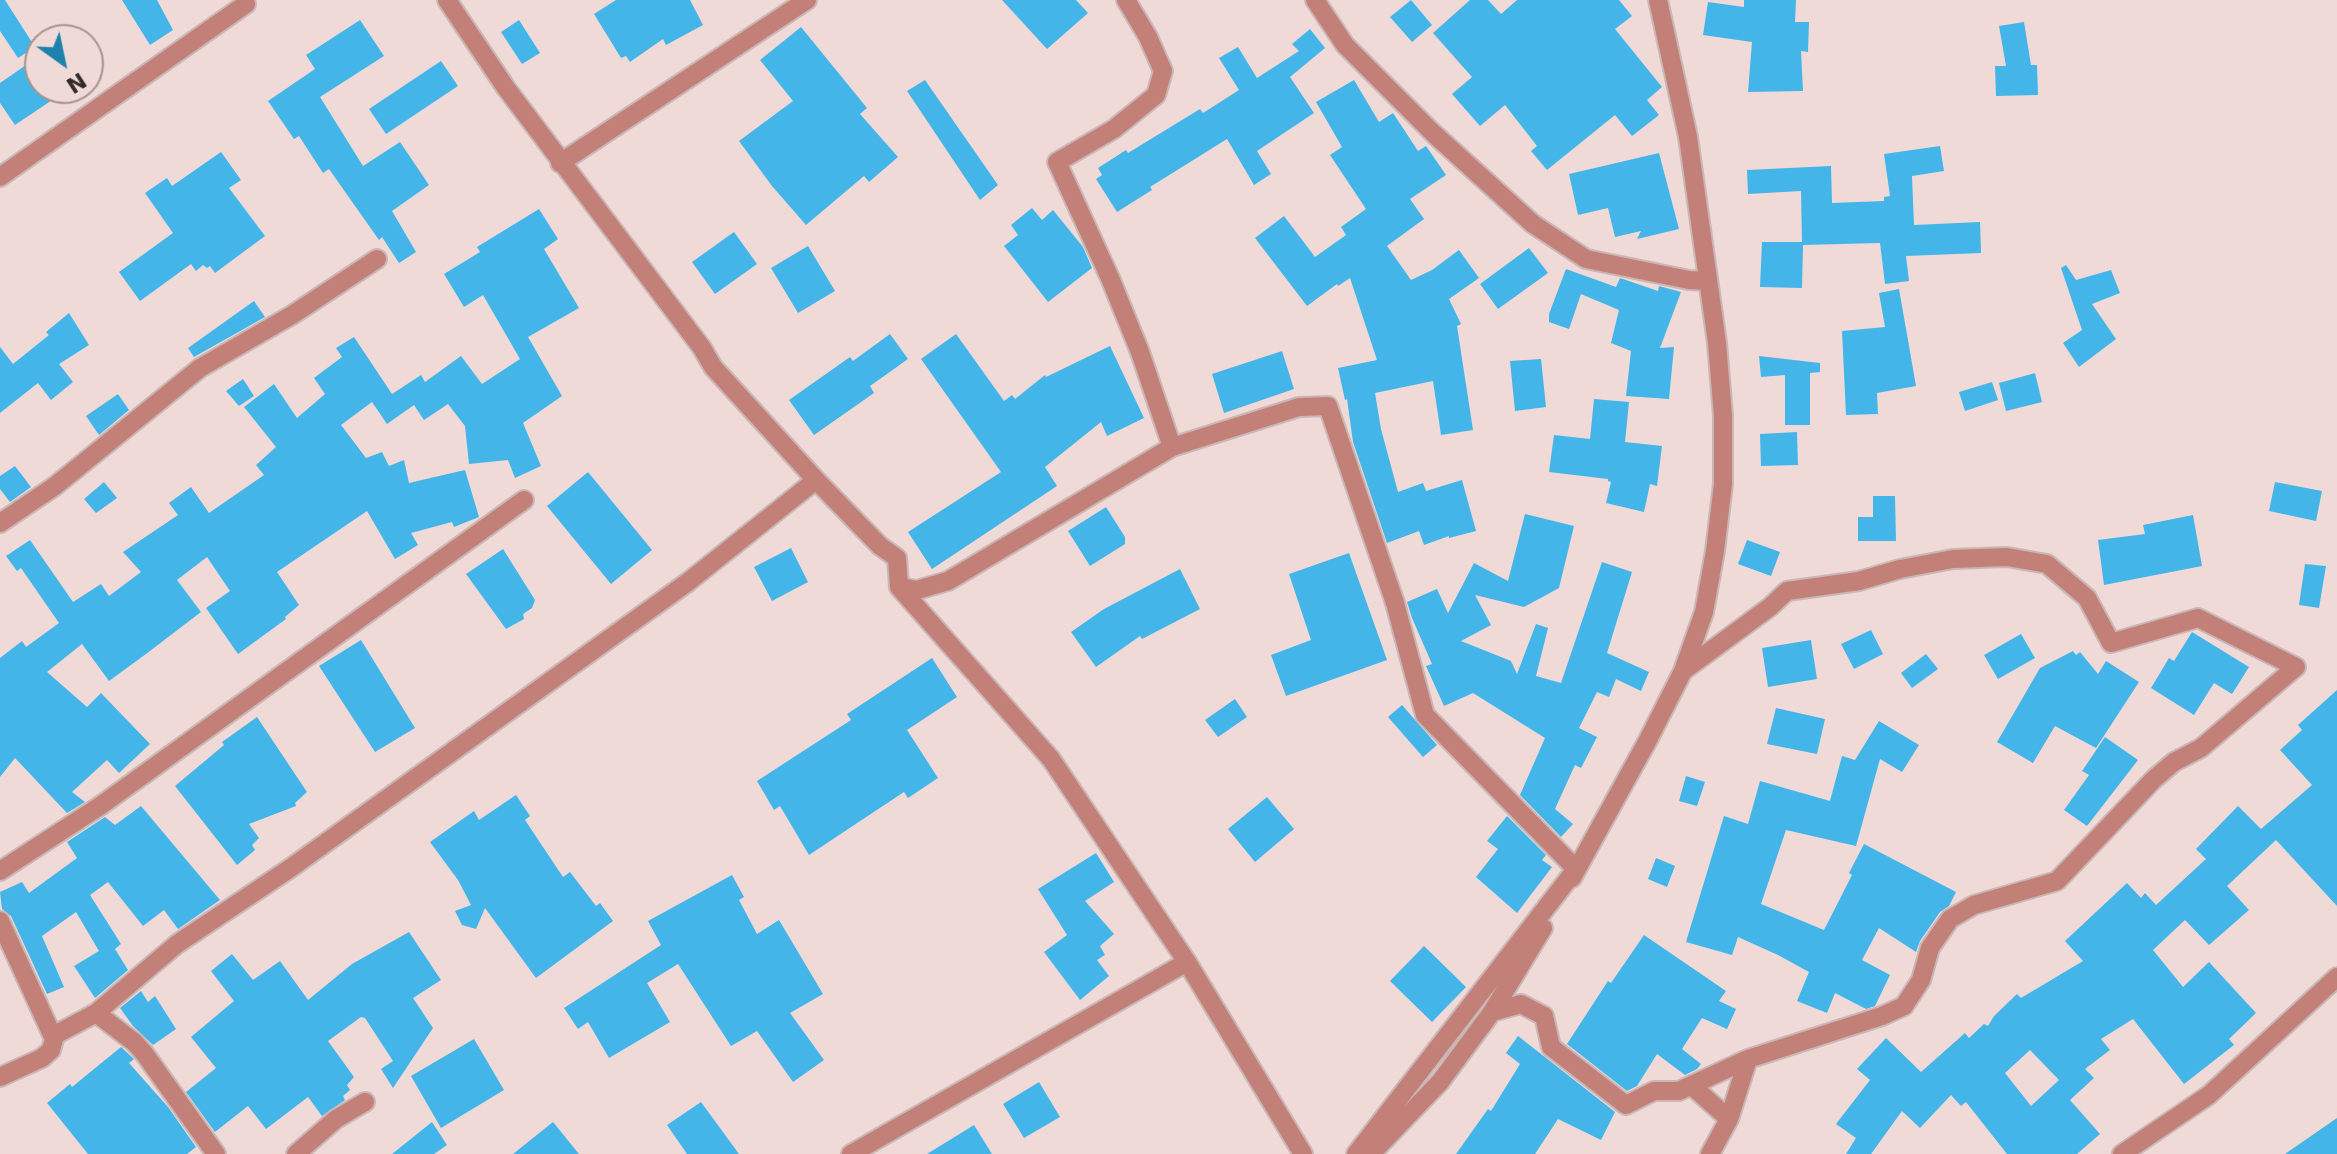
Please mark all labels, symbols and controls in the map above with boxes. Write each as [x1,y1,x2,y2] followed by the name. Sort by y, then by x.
[24,24,104,104] north arrow
[62,67,91,98] text: N

